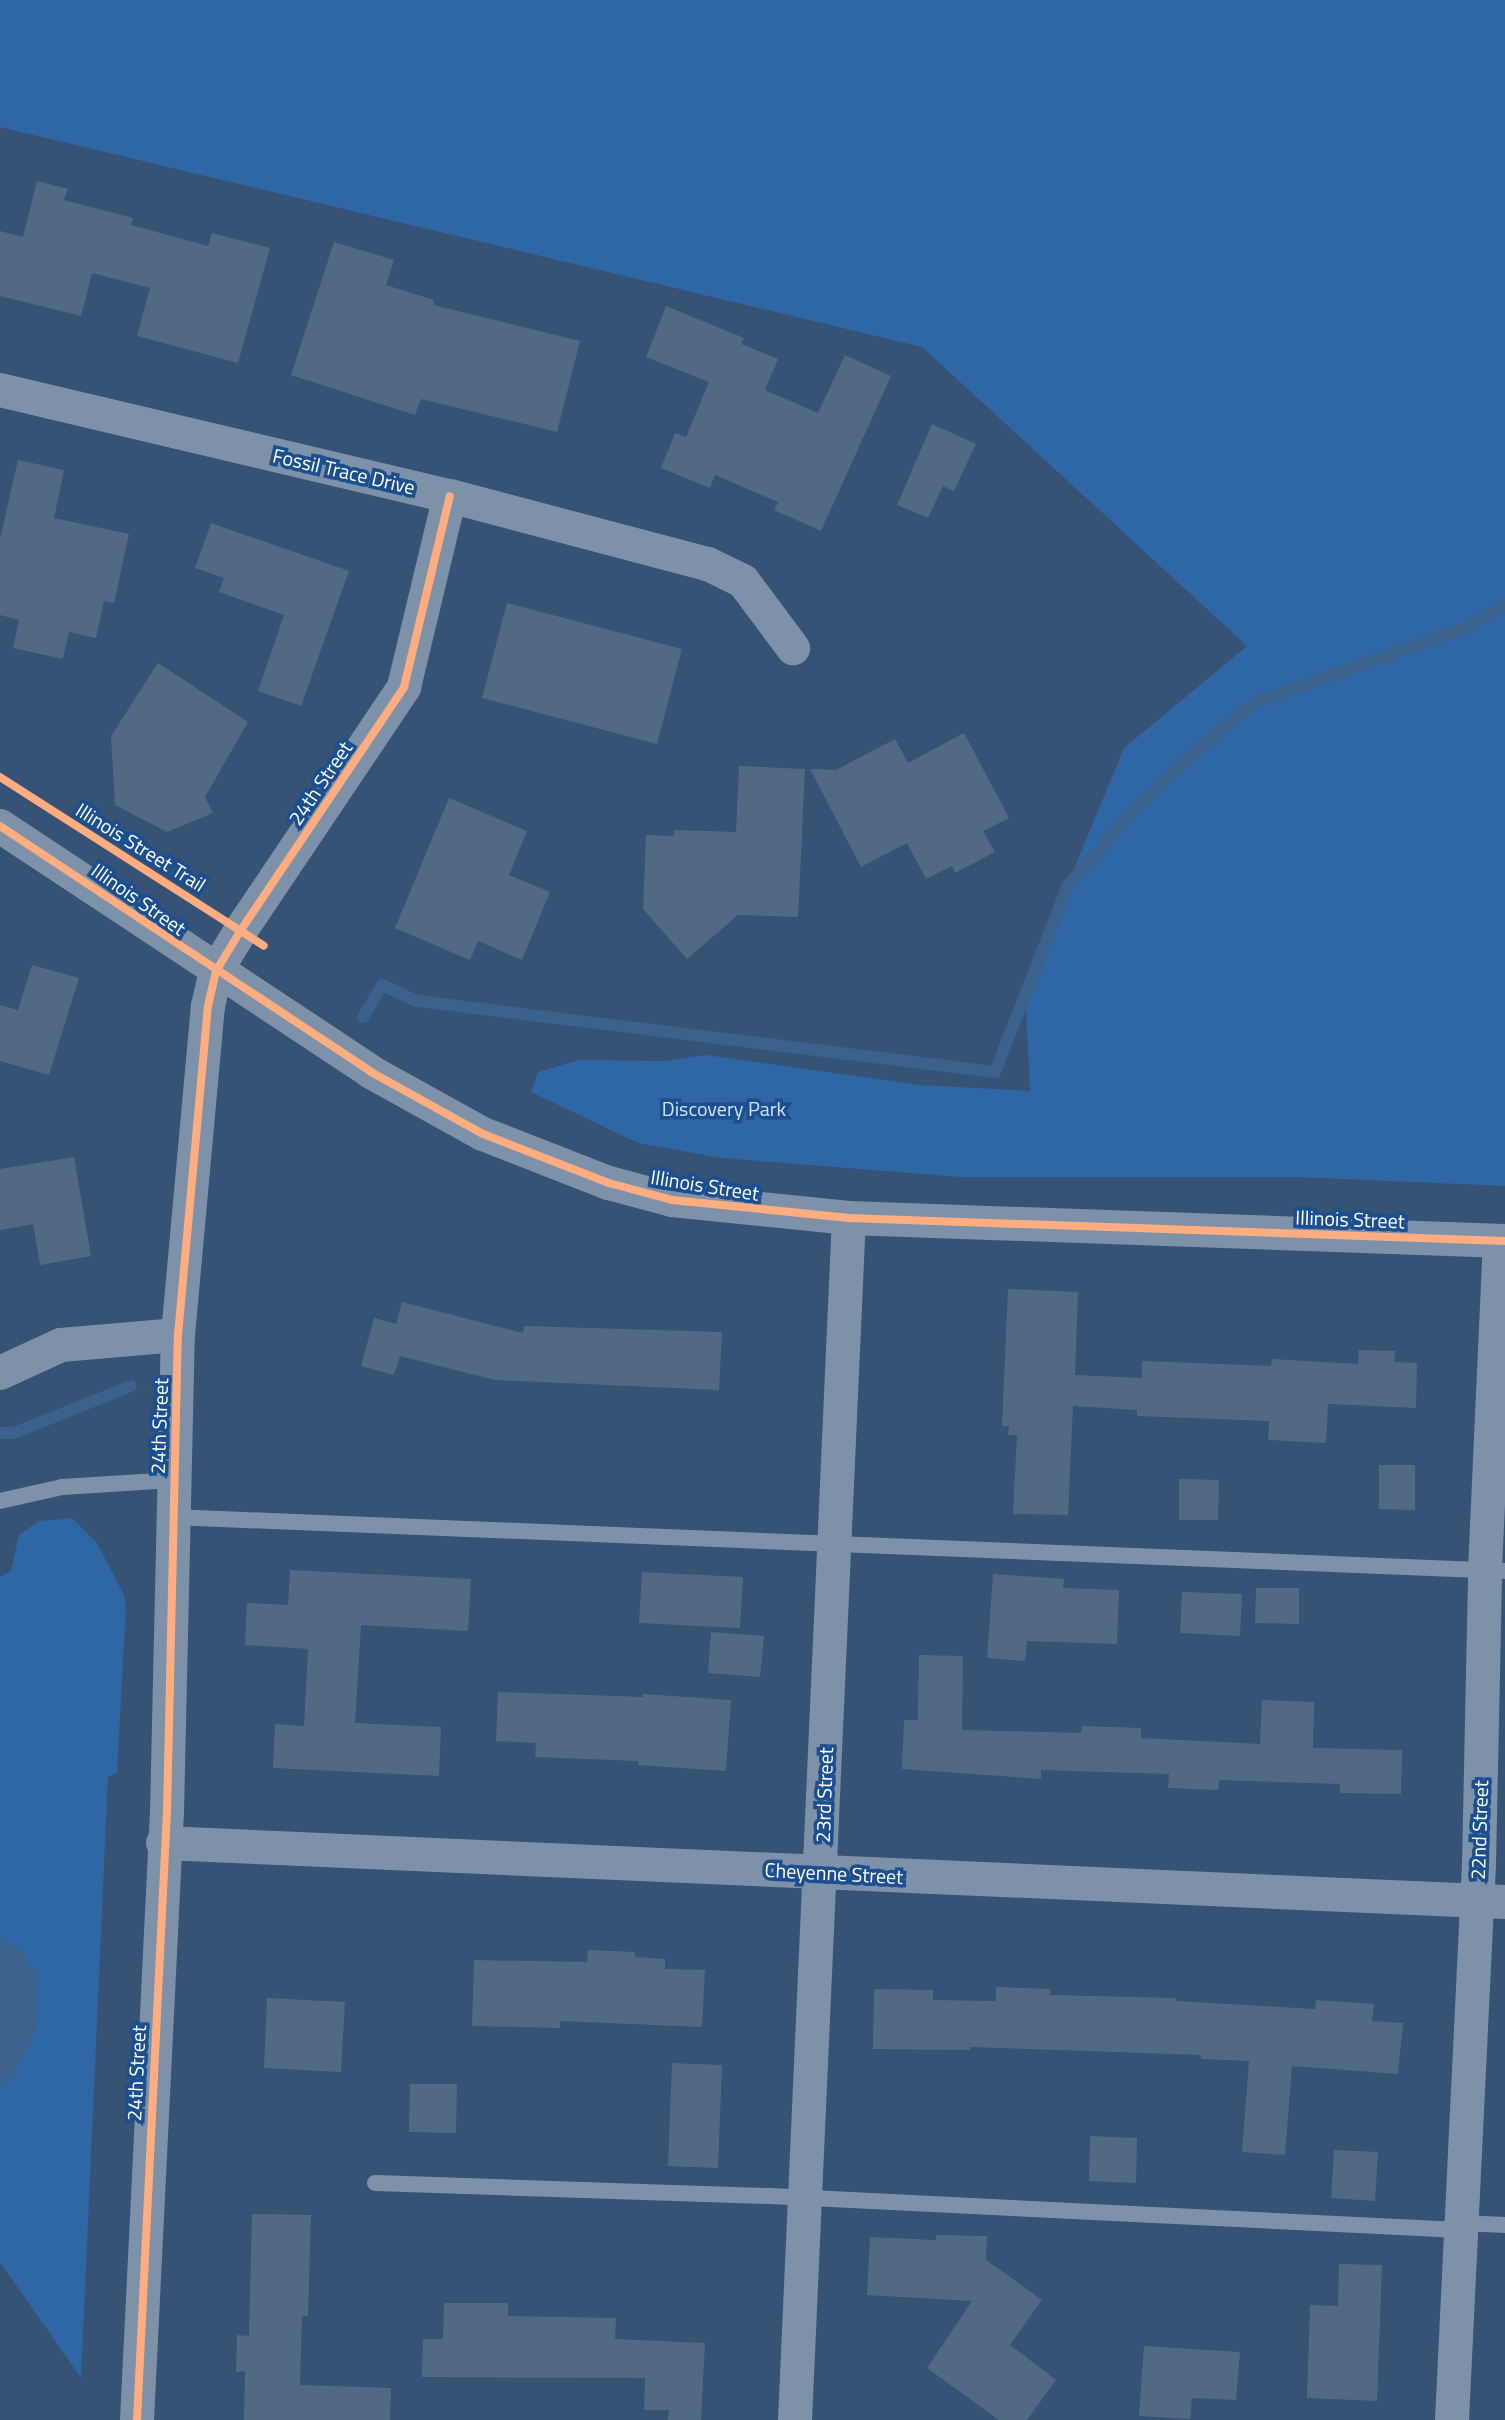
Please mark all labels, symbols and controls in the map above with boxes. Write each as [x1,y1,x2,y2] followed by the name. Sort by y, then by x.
[271,443,417,499] street label: Fossil Trace Drive
[283,736,357,830] street label: 24th Street
[72,797,210,897] street label: Illinois Street Trail
[87,858,191,940] street label: Illinois Street
[662,1096,786,1120] park label: Discovery Park
[649,1165,761,1205] street label: Illinois Street
[1295,1205,1405,1233] street label: Illinois Street
[145,1378,173,1474] street label: 24th Street
[810,1747,838,1843] street label: 23rd Street
[1465,1780,1493,1880] street label: 22nd Street
[764,1857,904,1889] street label: Cheyenne Street
[122,2024,150,2122] street label: 24th Street

